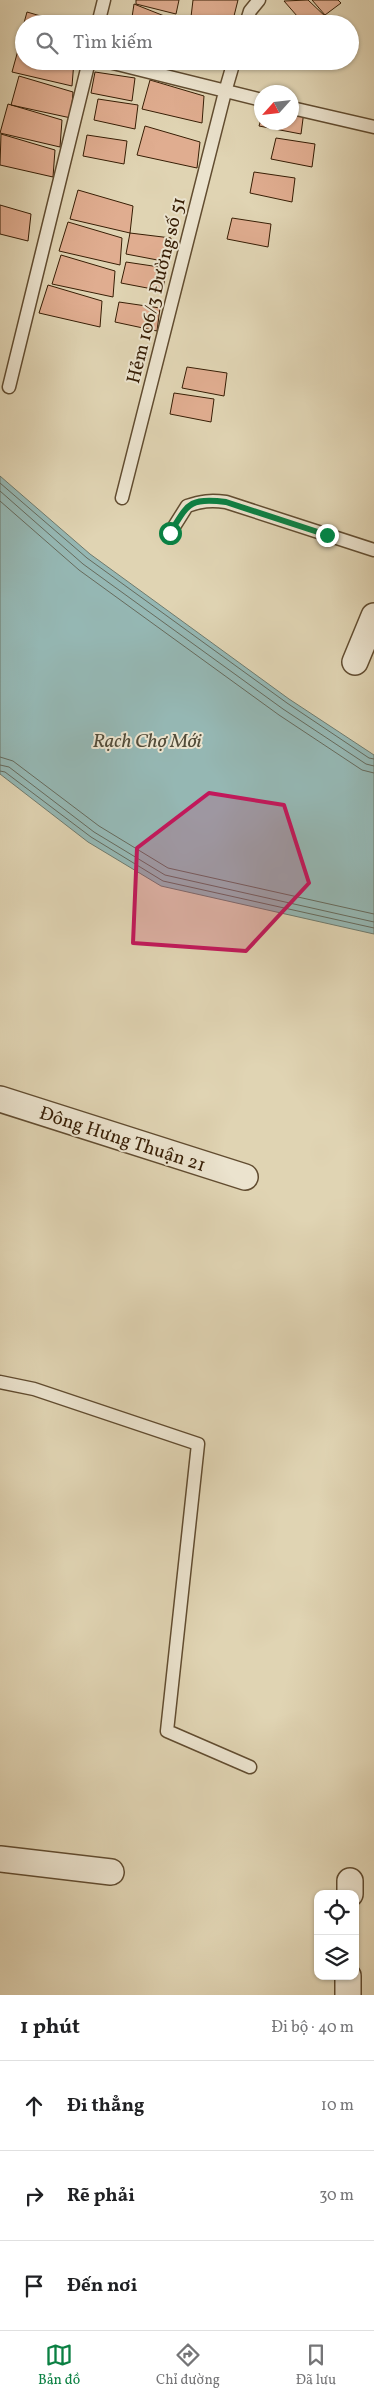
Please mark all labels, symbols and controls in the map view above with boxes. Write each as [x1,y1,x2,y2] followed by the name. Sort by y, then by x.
[15,15,359,70] search box
[33,29,61,57] icon: search
[73,30,153,56] text: Tìm kiếm
[254,85,299,130] north arrow
[121,194,193,387] street label: Hẻm 106/3 Đường số 51
[159,522,182,545] route start
[316,524,339,547] route end
[92,728,203,756] water label: Rạch Chợ Mới
[36,1101,209,1179] street label: Đông Hưng Thuận 21
[314,1890,359,1980] map controls
[314,1890,359,1935] button: locate
[314,1935,359,1980] button: layers
[20,2013,80,2042] text: 1 phút
[271,2017,354,2039] text: Đi bộ · 40 m
[20,2092,48,2120] icon: ahead
[67,2093,144,2119] text: Đi thẳng
[321,2095,354,2117] text: 10 m
[20,2182,48,2210] icon: right
[67,2183,135,2209] text: Rẽ phải
[319,2185,354,2207] text: 30 m
[20,2272,48,2300] icon: arrive
[67,2273,137,2299] text: Đến nơi
[38,2341,80,2390] tab: Bản đồ
[156,2341,220,2390] tab: Chỉ đường
[296,2341,336,2390] tab: Đã lưu

